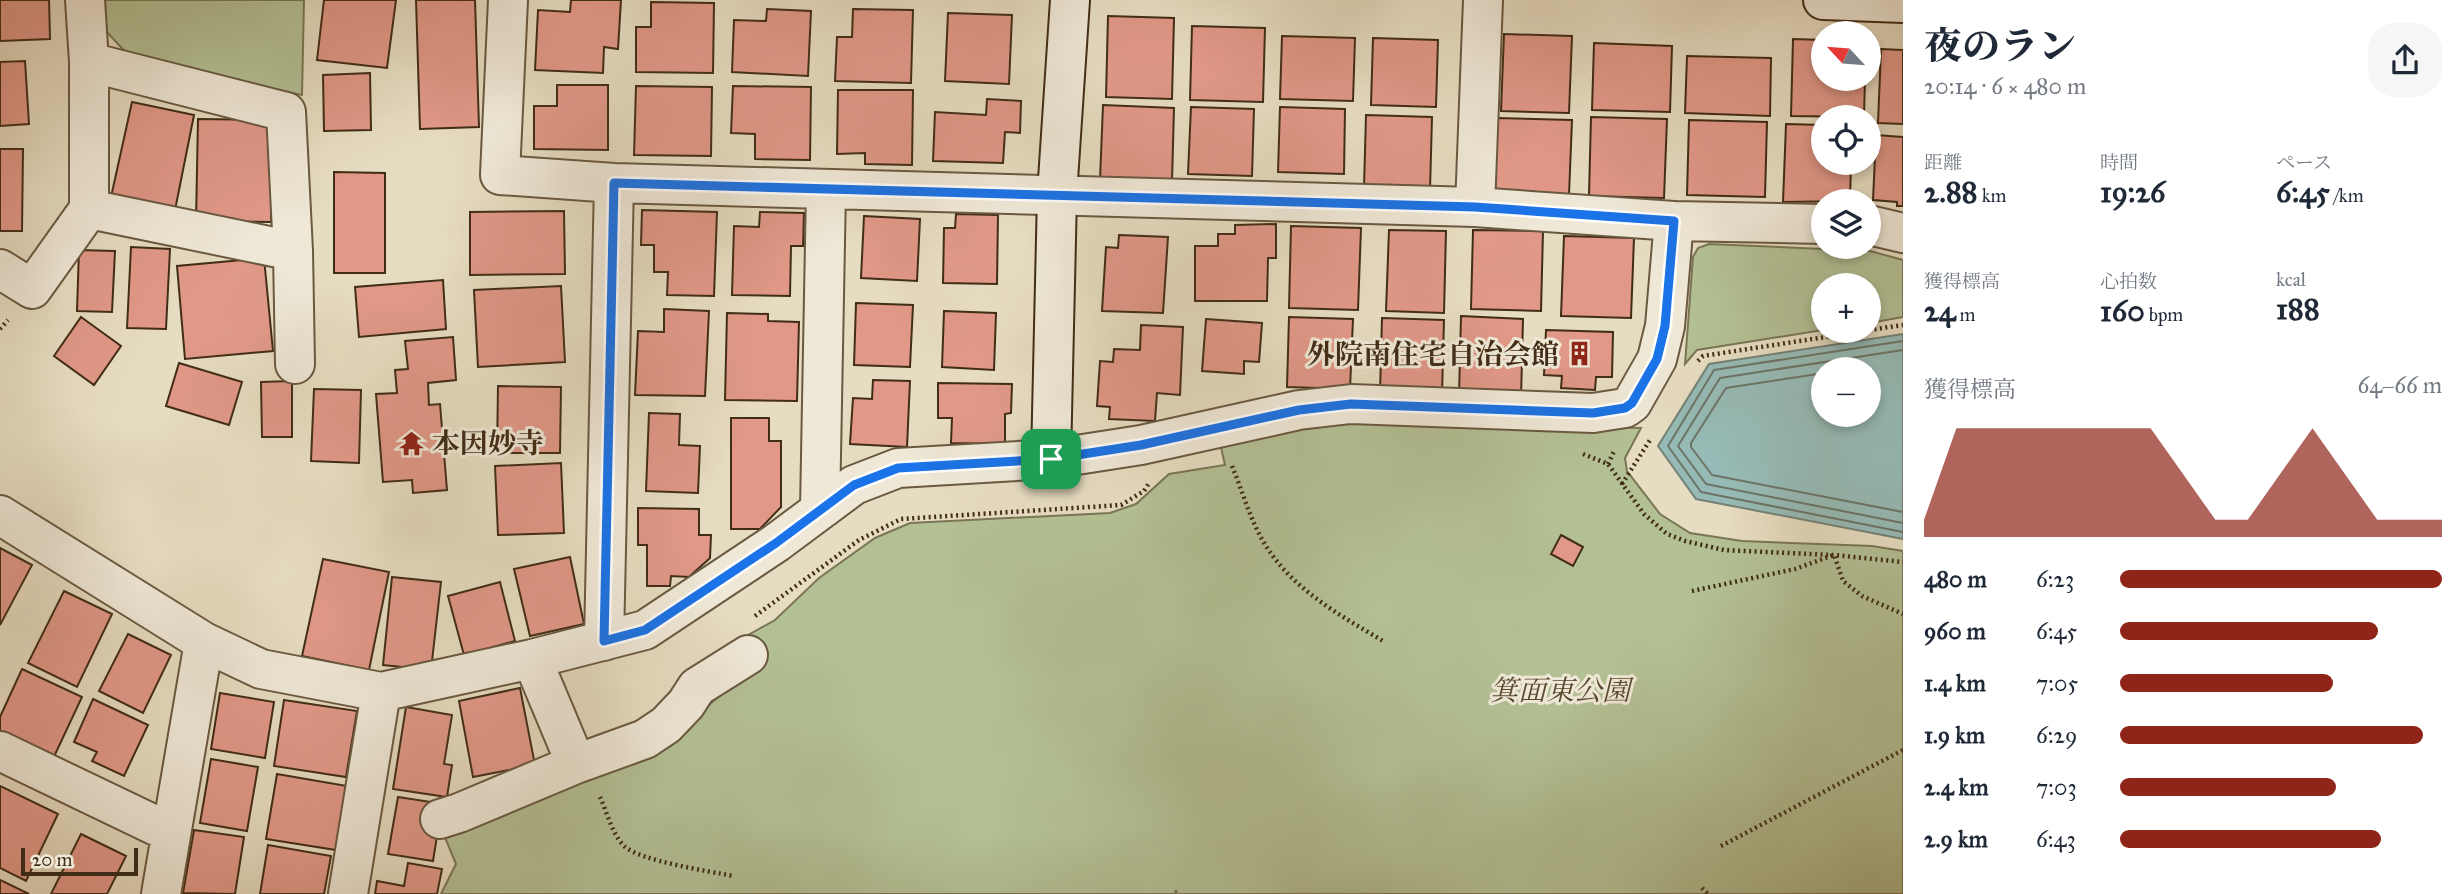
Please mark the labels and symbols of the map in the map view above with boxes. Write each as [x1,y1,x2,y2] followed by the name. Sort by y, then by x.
[1811,21,1881,91] north arrow
[1307,337,1559,372] place label: 外院南住宅自治会館
[1565,340,1593,368] building icon: 外院南住宅自治会館
[432,426,544,461] place label: 本因妙寺
[398,429,426,457] temple icon: 本因妙寺
[1021,429,1081,489] pin
[1490,673,1634,708] park label: 箕面東公園
[21,845,138,877] scale bar

